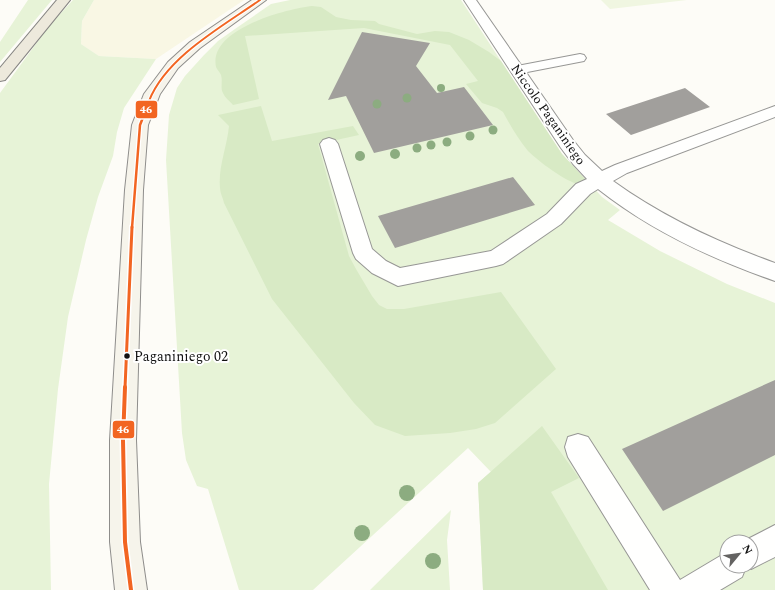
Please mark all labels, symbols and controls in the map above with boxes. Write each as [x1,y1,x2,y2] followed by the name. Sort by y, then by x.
[506,60,591,169] street label: Niccolo Paganiniego
[135,100,158,119] line badge: 46
[140,101,152,118] text: 46
[134,346,228,367] place label: Paganiniego 02
[122,351,132,361] marker: Paganiniego 02
[112,420,135,439] line badge: 46
[117,421,129,438] text: 46
[719,534,759,574] north arrow
[738,541,757,557] text: N

